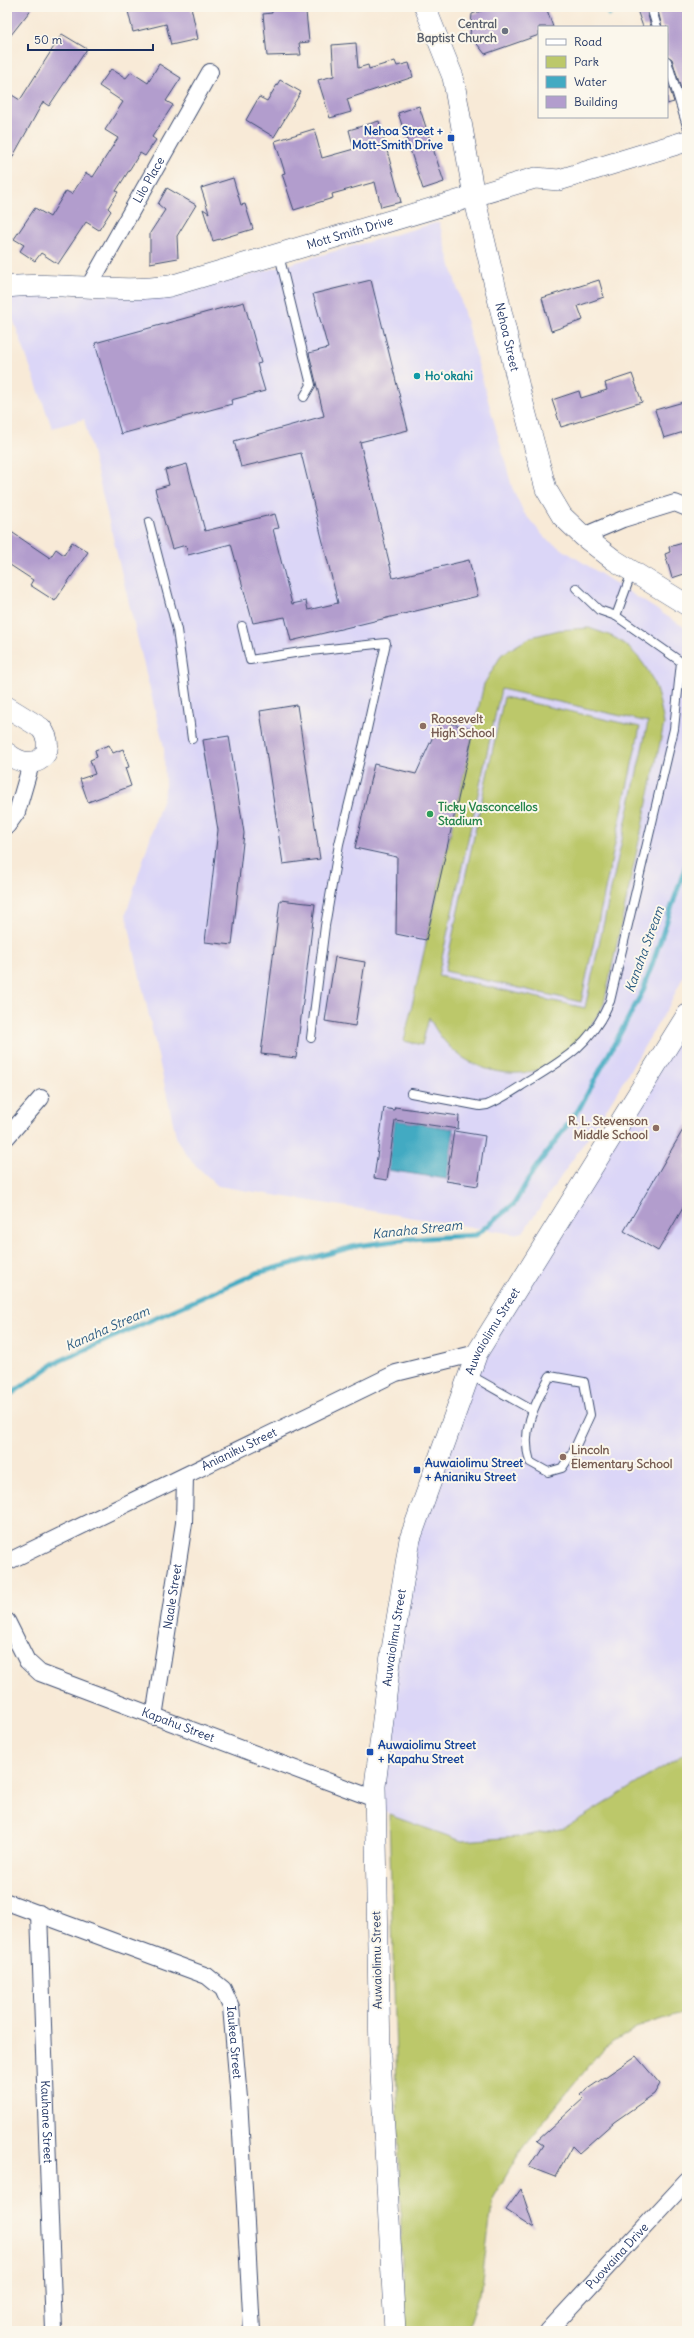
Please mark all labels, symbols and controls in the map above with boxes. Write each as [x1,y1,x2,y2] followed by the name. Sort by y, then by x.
[417,16,497,46] place label: Central Baptist Church
[28,26,153,52] scale bar
[500,26,510,36] marker: Central Baptist Church
[538,26,668,118] legend
[34,32,63,47] text: 50 m
[574,34,602,49] text: Road
[574,54,599,69] text: Park
[574,74,607,89] text: Water
[574,94,618,109] text: Building
[352,123,444,152] place label: Nehoa Street + Mott-Smith Drive
[446,133,456,143] marker: Nehoa Street + Mott-Smith Drive
[130,154,168,206] street label: Lilo Place
[305,212,395,252] street label: Mott Smith Drive
[492,301,523,373] street label: Nehoa Street
[425,368,473,383] place label: Hoʻokahi
[412,371,422,381] marker: Hoʻokahi
[431,711,495,741] place label: Roosevelt High School
[418,721,428,731] marker: Roosevelt High School
[438,799,538,828] place label: Ticky Vasconcellos Stadium
[425,809,435,819] marker: Ticky Vasconcellos Stadium
[621,903,668,995] water label: Kanaha Stream
[568,1113,648,1142] place label: R. L. Stevenson Middle School
[651,1123,661,1133] marker: R. L. Stevenson Middle School
[371,1216,464,1243] water label: Kanaha Stream
[462,1285,523,1377] street label: Auwaiolimu Street
[62,1302,153,1355] water label: Kanaha Stream
[199,1424,279,1473] street label: Anianiku Street
[571,1442,673,1472] place label: Lincoln Elementary School
[558,1452,568,1462] marker: Lincoln Elementary School
[425,1455,524,1484] place label: Auwaiolimu Street + Anianiku Street
[412,1465,422,1475] marker: Auwaiolimu Street + Anianiku Street
[160,1563,185,1630] street label: Naale Street
[379,1588,409,1687] street label: Auwaiolimu Street
[140,1704,217,1745] street label: Kapahu Street
[378,1737,477,1767] place label: Auwaiolimu Street + Kapahu Street
[365,1747,375,1757] marker: Auwaiolimu Street + Kapahu Street
[368,1911,385,2009] street label: Auwaiolimu Street
[224,2005,245,2079] street label: Iaukea Street
[38,2080,56,2164] street label: Kauhane Street
[583,2220,651,2292] street label: Puowaina Drive

